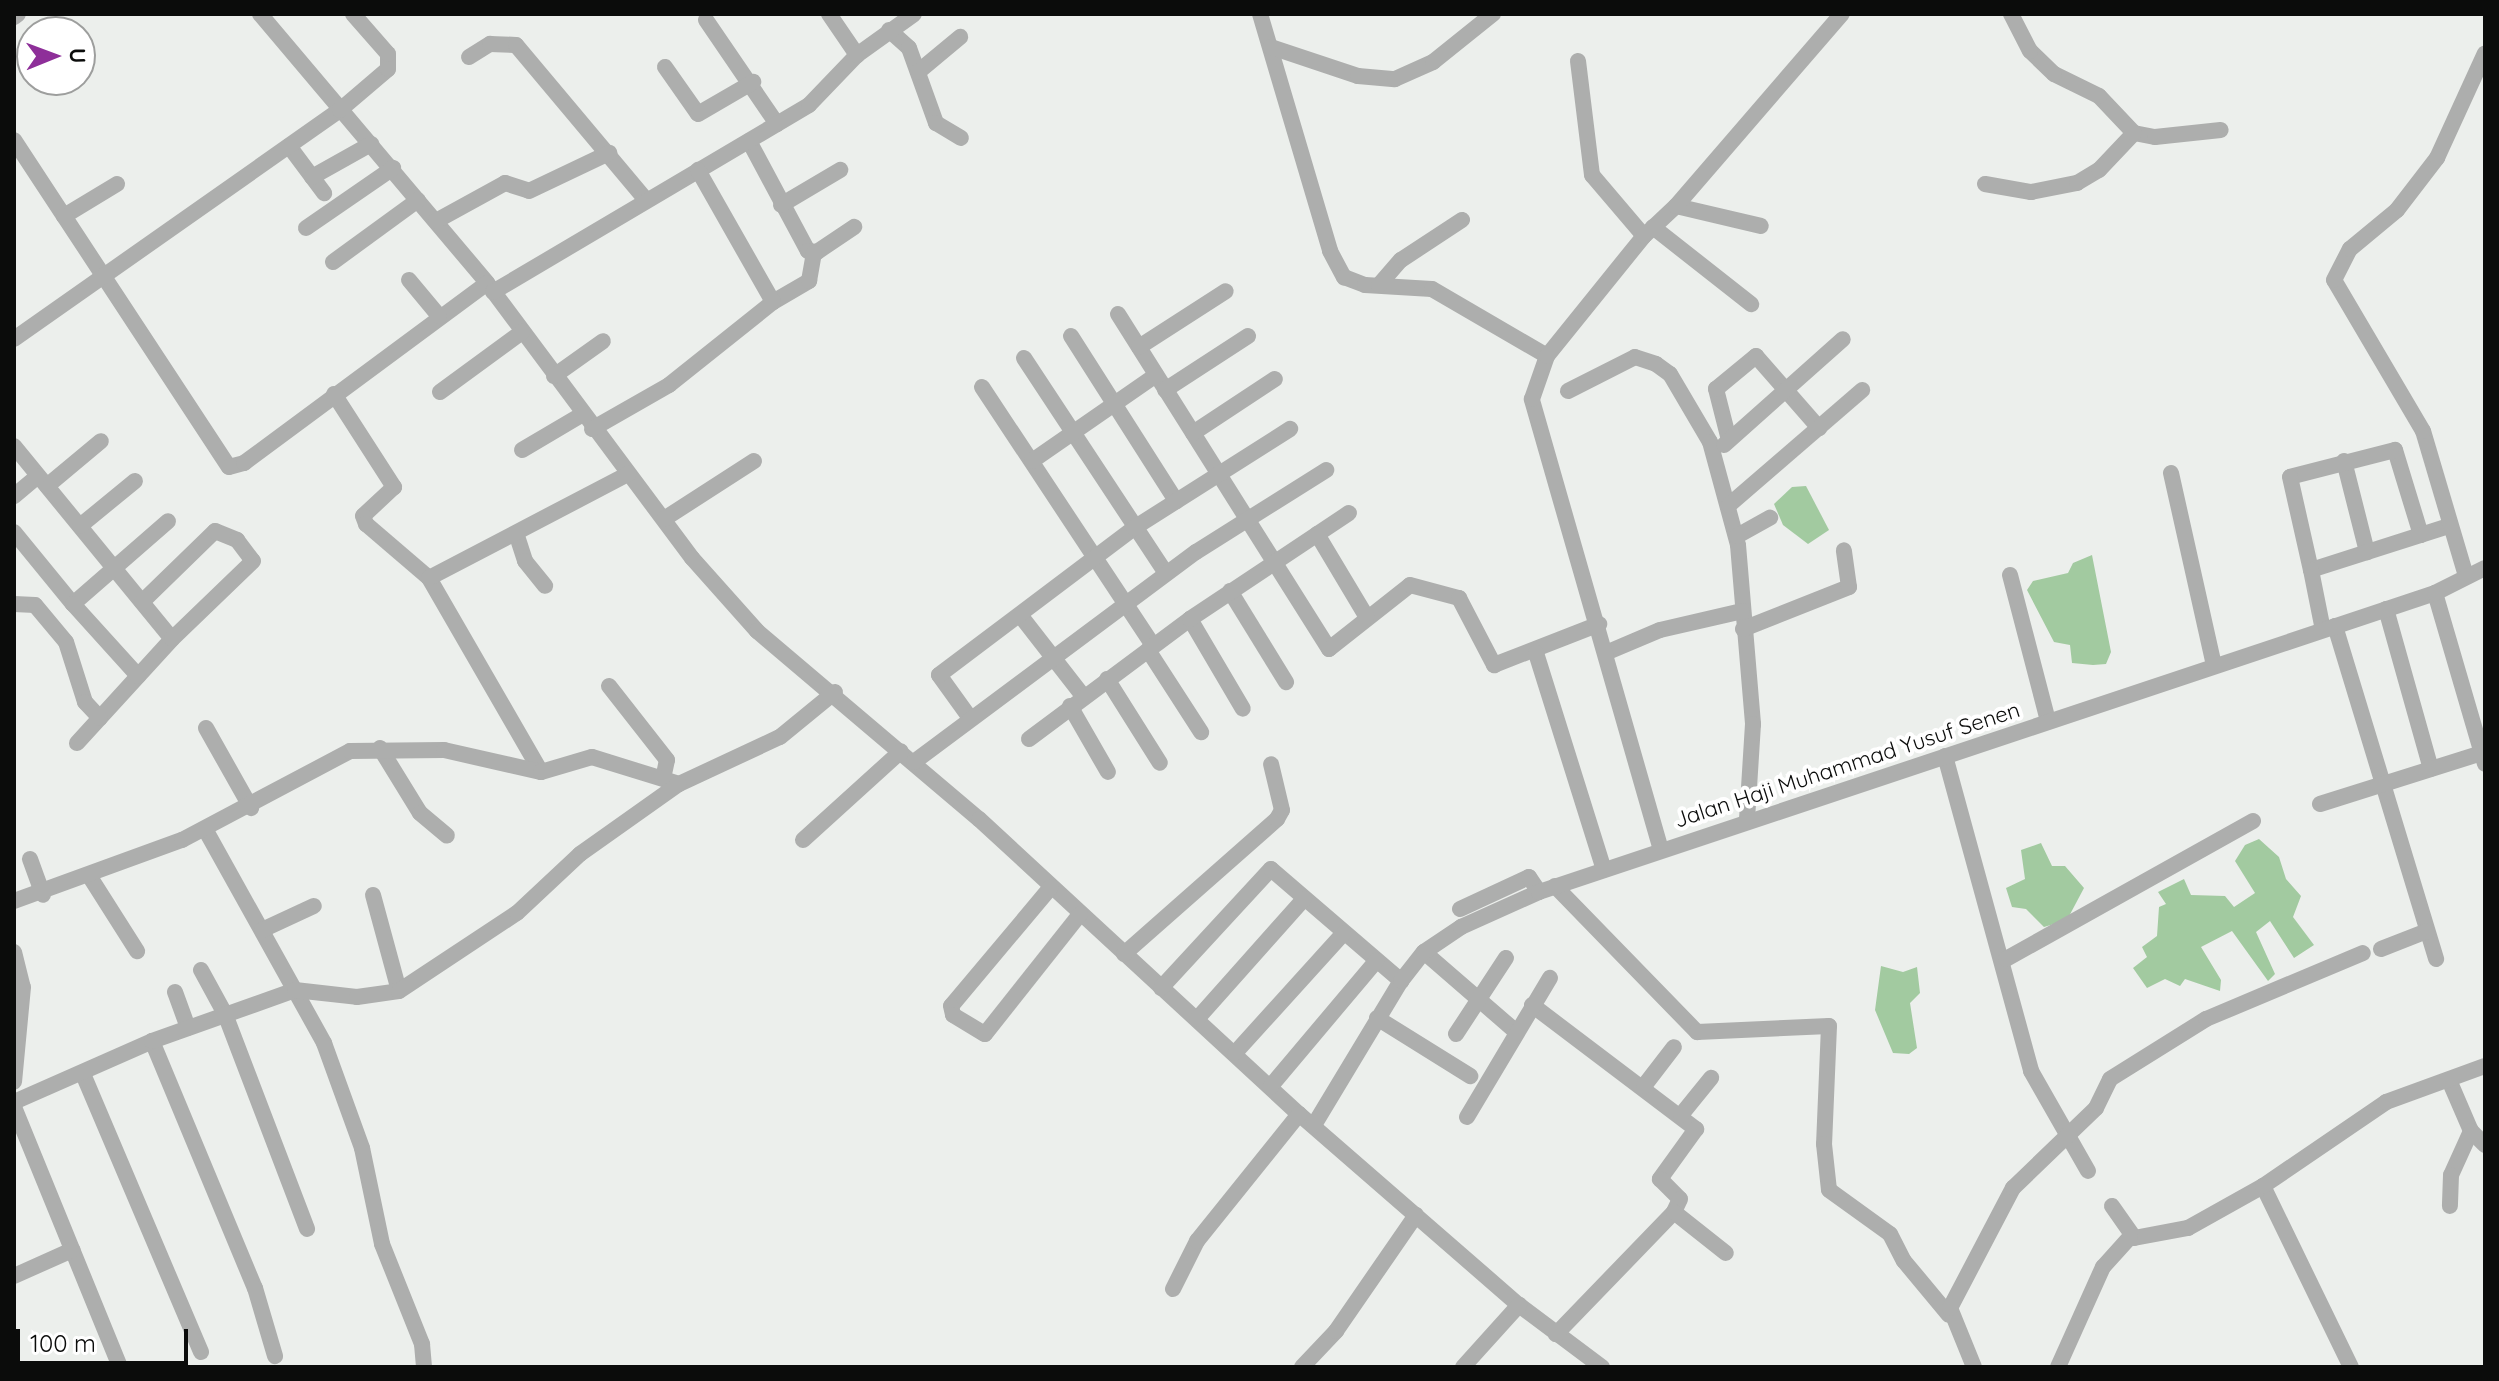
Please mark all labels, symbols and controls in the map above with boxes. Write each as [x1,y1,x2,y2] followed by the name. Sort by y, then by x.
[16,16,96,96] north arrow
[64,48,92,64] text: U
[1671,697,2023,833] street label: Jalan Haji Muhammad Yusuf Senen
[20,1313,192,1363] scale bar
[30,1328,96,1358] text: 100 m

